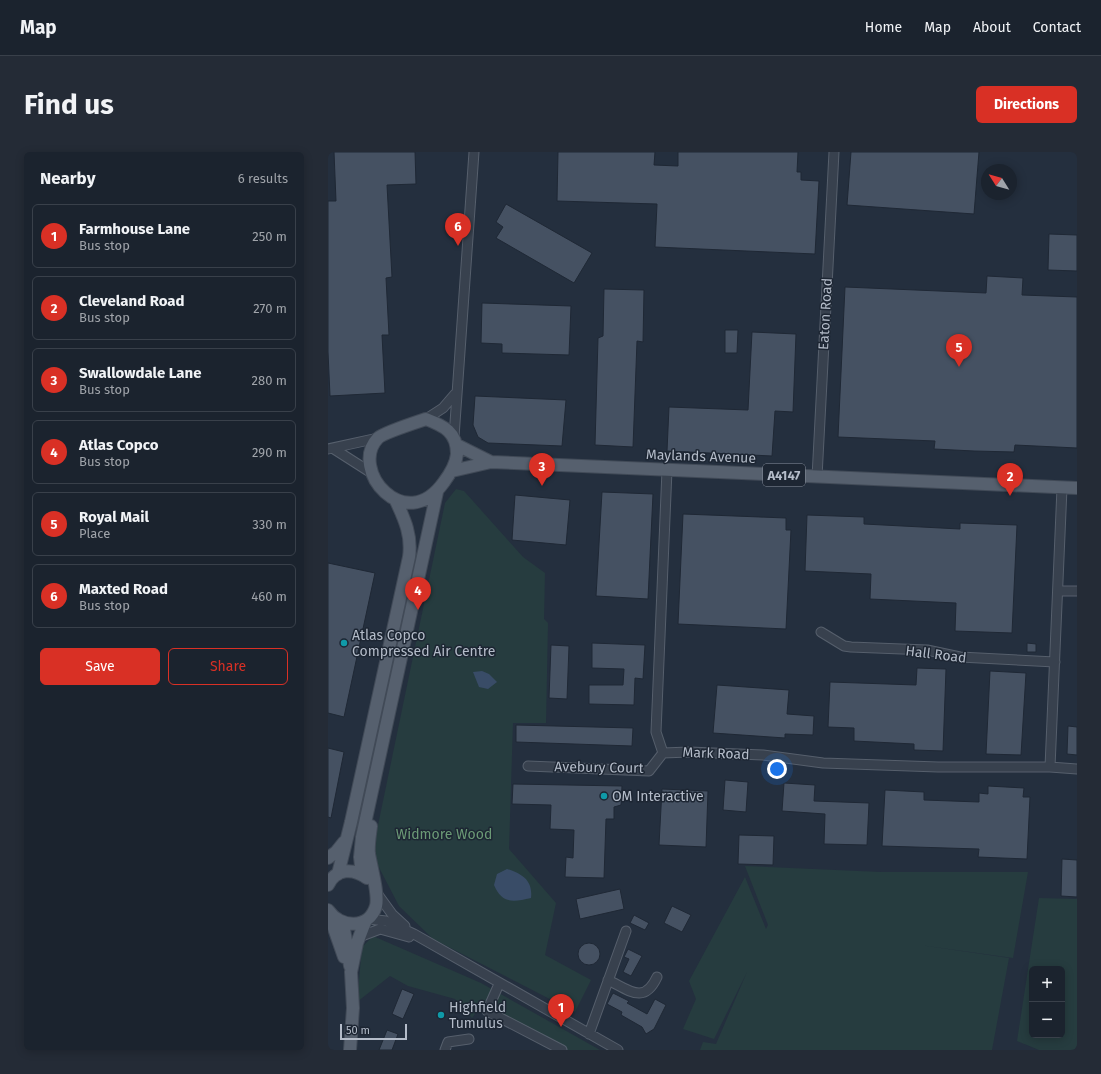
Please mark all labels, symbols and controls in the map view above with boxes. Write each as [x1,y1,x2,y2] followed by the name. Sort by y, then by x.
[20,16,57,39] text: Map
[865,19,902,36] text: Home
[924,19,951,36] text: Map
[973,19,1011,36] text: About
[1033,19,1081,36] text: Contact
[976,86,1077,123] button: Directions
[24,88,114,121] text: Find us
[981,164,1017,200] north arrow
[40,168,95,189] text: Nearby
[238,171,288,186] text: 6 results
[445,213,471,246] pin: 6
[79,220,190,238] text: Farmhouse Lane
[51,229,57,244] text: 1
[252,229,287,244] text: 250 m
[79,238,130,253] text: Bus stop
[815,278,836,350] street label: Eaton Road
[79,292,185,310] text: Cleveland Road
[51,301,57,316] text: 2
[253,301,287,316] text: 270 m
[79,310,130,325] text: Bus stop
[946,334,972,367] pin: 5
[79,364,202,382] text: Swallowdale Lane
[51,373,57,388] text: 3
[252,373,287,388] text: 280 m
[79,382,130,397] text: Bus stop
[79,436,158,454] text: Atlas Copco
[50,445,58,460] text: 4
[252,445,287,460] text: 290 m
[646,446,756,467] street label: Maylands Avenue
[529,453,555,486] pin: 3
[79,454,130,469] text: Bus stop
[997,463,1023,496] pin: 2
[763,464,805,486] road number: A4147
[79,508,149,526] text: Royal Mail
[51,517,57,532] text: 5
[252,517,287,532] text: 330 m
[79,526,110,541] text: Place
[405,577,431,610] pin: 4
[79,580,168,598] text: Maxted Road
[50,589,58,604] text: 6
[251,589,287,604] text: 460 m
[79,598,130,613] text: Bus stop
[352,627,495,660] place label: Atlas Copco Compressed Air Centre
[339,638,349,648] marker: Atlas Copco Compressed Air Centre
[905,642,967,667] street label: Hall Road
[40,648,160,685] button: Save
[168,648,288,685] button: Share
[682,744,750,763] street label: Mark Road
[554,758,645,777] street label: Avebury Court
[767,759,787,779] your location
[612,788,704,805] place label: OM Interactive
[599,791,609,801] marker: OM Interactive
[396,826,492,843] park label: Widmore Wood
[1029,966,1065,1038] map controls
[1029,966,1065,1002] button: +
[548,994,574,1027] pin: 1
[449,999,506,1032] place label: Highfield Tumulus
[1029,1002,1065,1038] button: −
[436,1010,446,1020] marker: Highfield Tumulus
[340,1022,407,1041] scale bar
[346,1024,370,1037] text: 50 m

